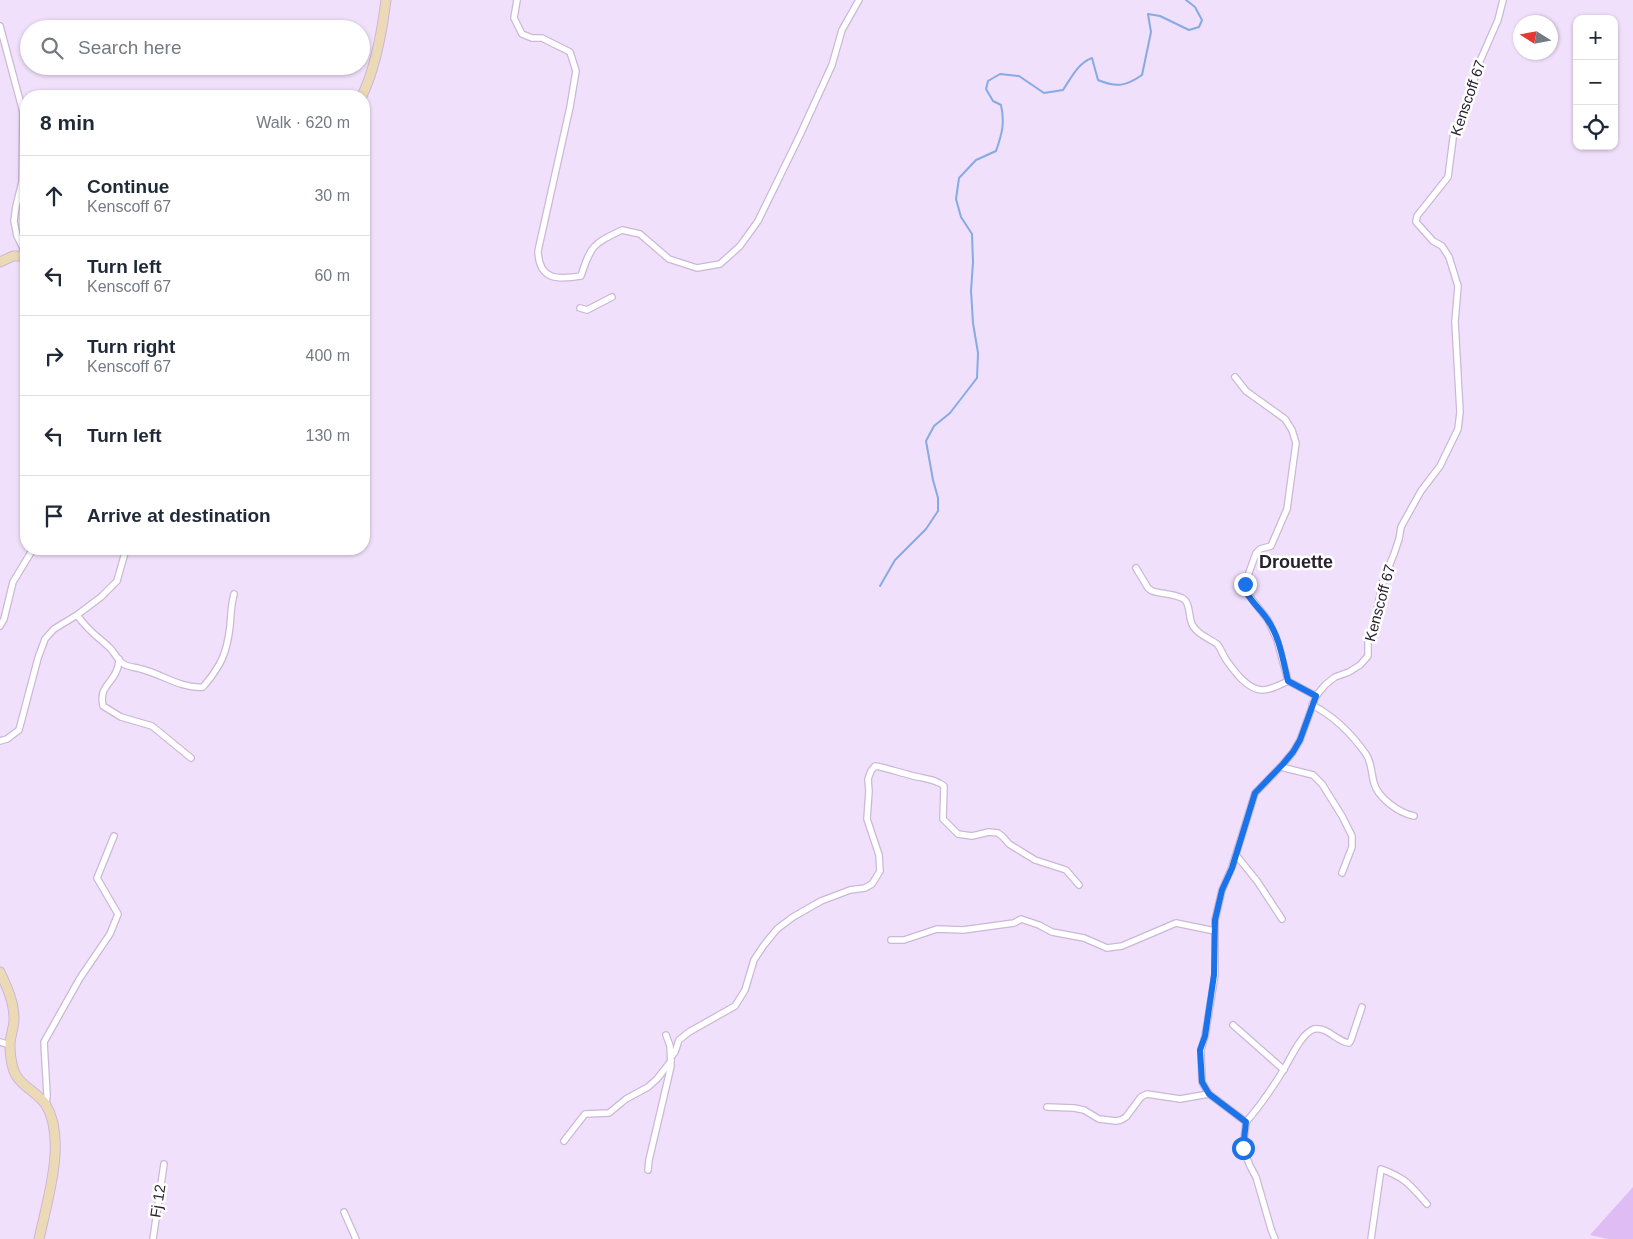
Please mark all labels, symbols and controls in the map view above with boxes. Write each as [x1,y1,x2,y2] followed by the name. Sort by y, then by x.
[1513,15,1558,60] north arrow
[1573,15,1618,150] map controls
[1573,15,1618,60] button: +
[20,20,370,75] search box
[38,34,66,62] icon: search
[78,37,182,58] text: Search here
[1447,58,1488,138] street label: Kenscoff 67
[1573,60,1618,105] button: −
[1573,105,1618,150] button: locate
[40,111,95,134] text: 8 min
[256,114,350,131] text: Walk · 620 m
[87,176,169,197] text: Continue
[40,182,68,210] icon: ahead
[314,187,350,204] text: 30 m
[87,198,171,215] text: Kenscoff 67
[87,256,162,277] text: Turn left
[40,262,68,290] icon: left
[314,267,350,284] text: 60 m
[87,278,171,295] text: Kenscoff 67
[87,336,175,357] text: Turn right
[40,342,68,370] icon: right
[306,347,350,364] text: 400 m
[87,358,171,375] text: Kenscoff 67
[40,422,68,450] icon: left
[87,425,162,446] text: Turn left
[306,427,350,444] text: 130 m
[40,502,68,530] icon: arrive
[87,505,271,526] text: Arrive at destination
[1259,552,1333,572] district label: Drouette
[1361,563,1398,643] street label: Kenscoff 67
[1234,573,1257,596] route end
[1232,1137,1255,1160] route start
[147,1183,169,1219] street label: Fj 12

